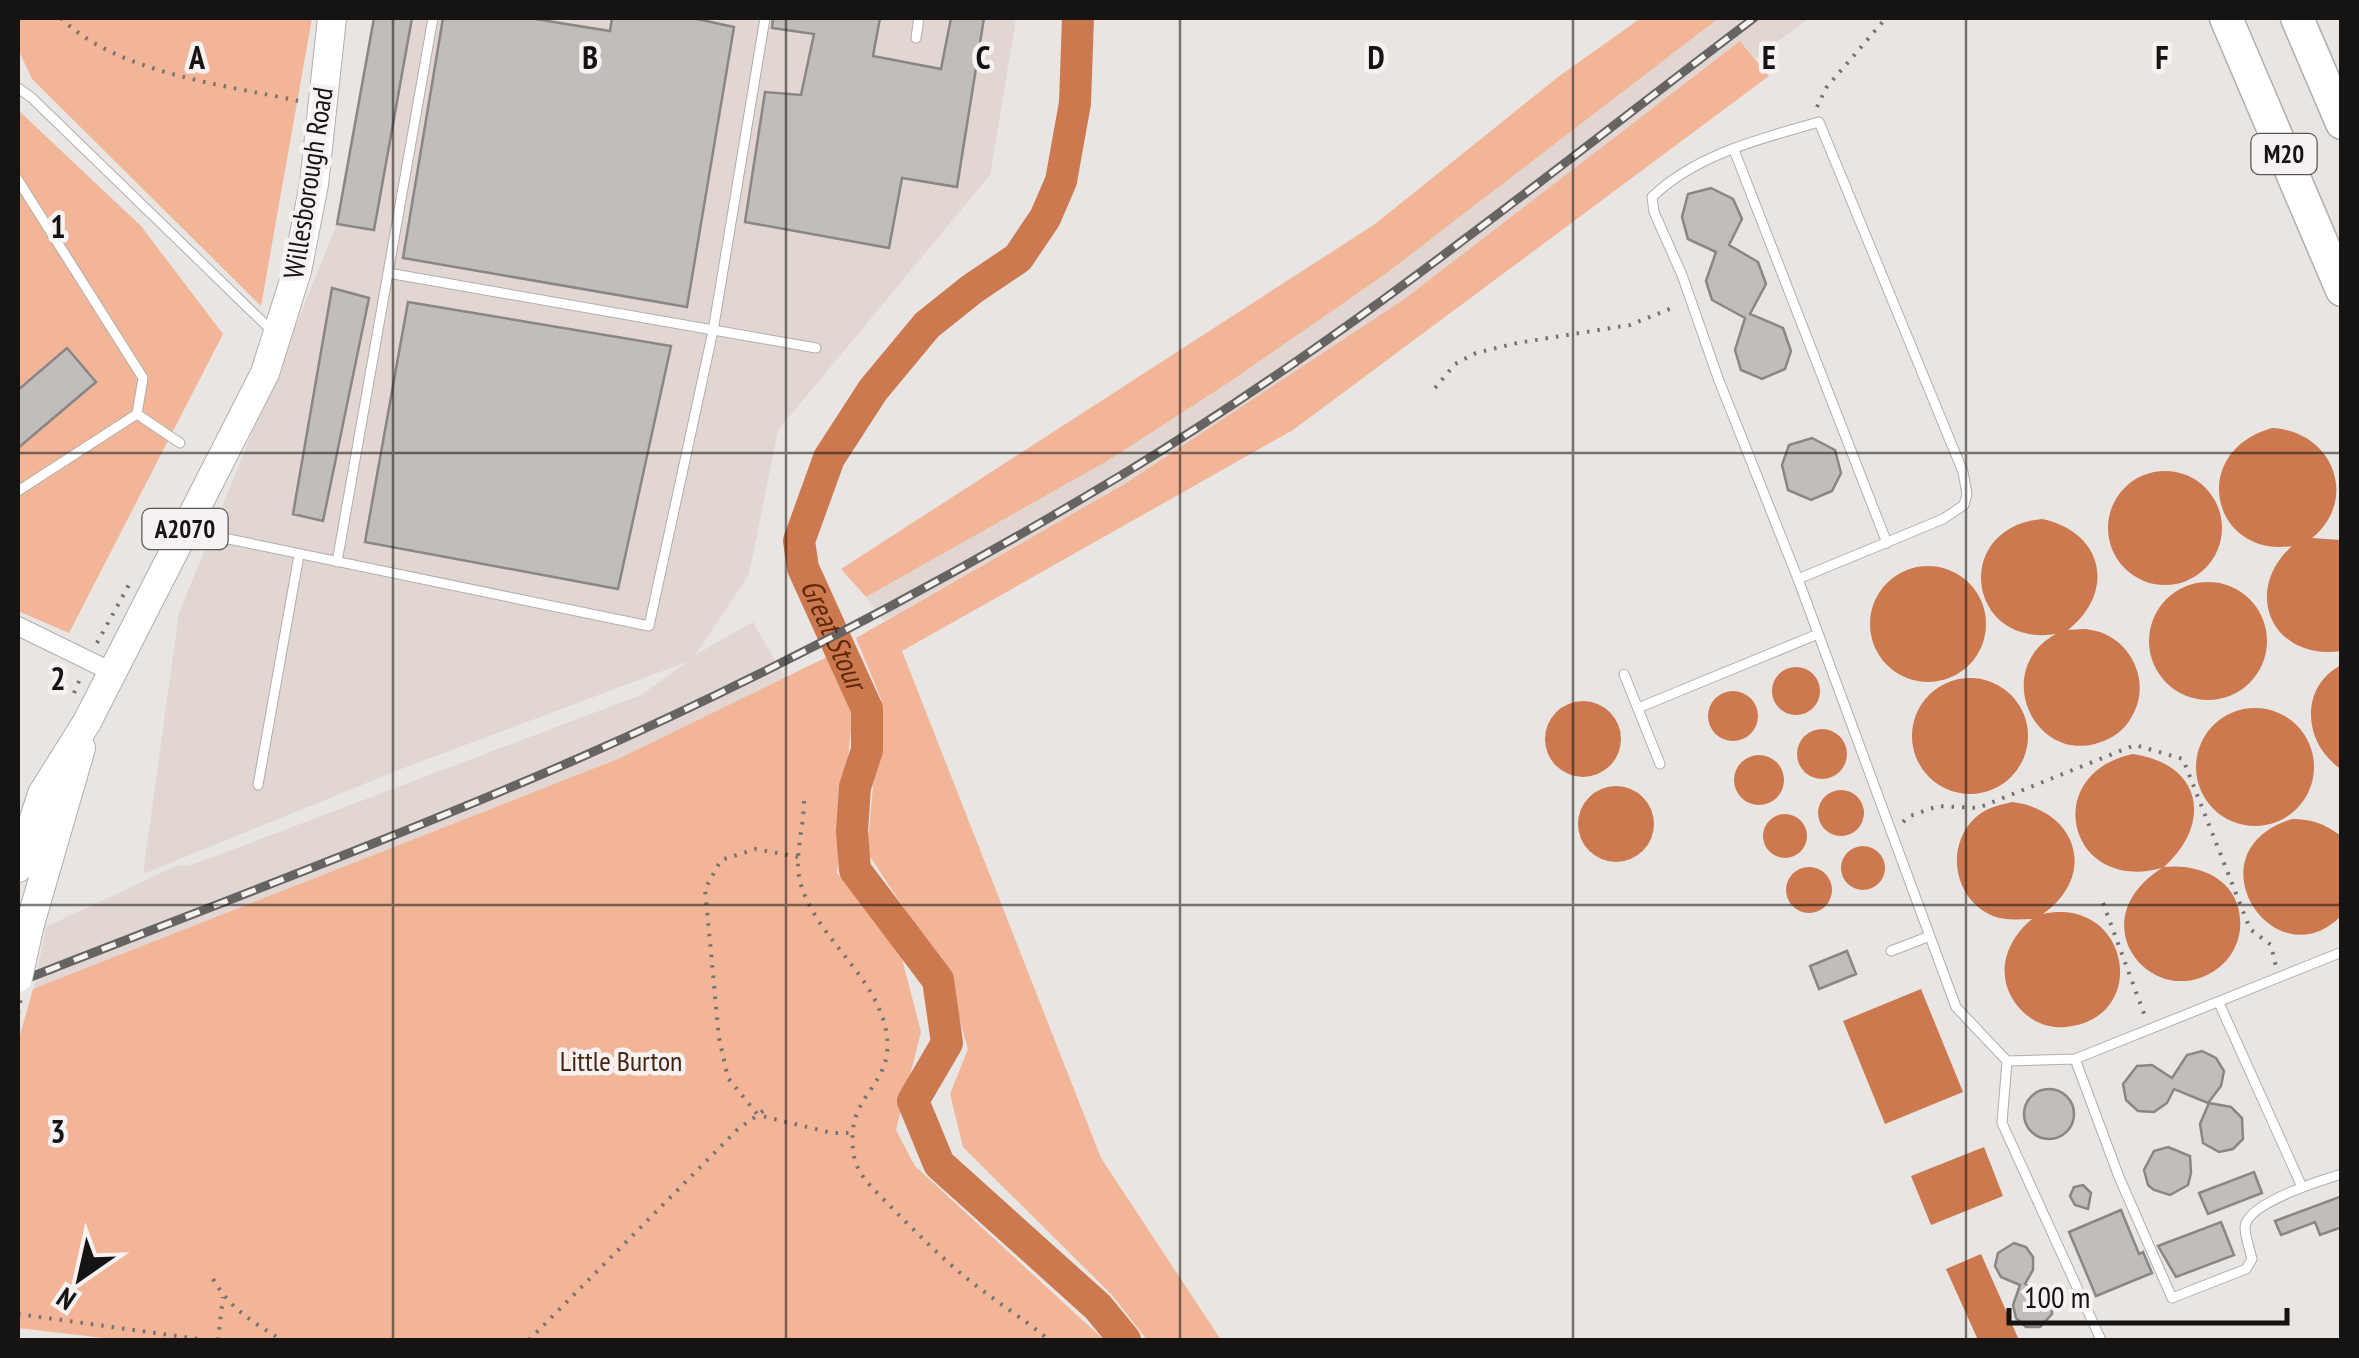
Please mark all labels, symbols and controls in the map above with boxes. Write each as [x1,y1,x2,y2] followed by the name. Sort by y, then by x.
[188,36,206,78] text: A
[582,36,598,78] text: B
[976,36,991,78] text: C
[1367,36,1385,78] text: D
[1762,36,1776,78] text: E
[2155,36,2169,78] text: F
[274,85,341,281] street label: Willesborough Road
[2252,134,2316,174] road number: M20
[50,205,66,247] text: 1
[142,509,228,549] road number: A2070
[793,572,878,699] water label: Great Stour
[50,657,66,699] text: 2
[560,1042,682,1079] park label: Little Burton
[50,1110,66,1152] text: 3
[30,1228,130,1328] north arrow
[2009,1263,2286,1325] scale bar
[2024,1277,2090,1316] text: 100 m
[49,1280,82,1319] text: N

